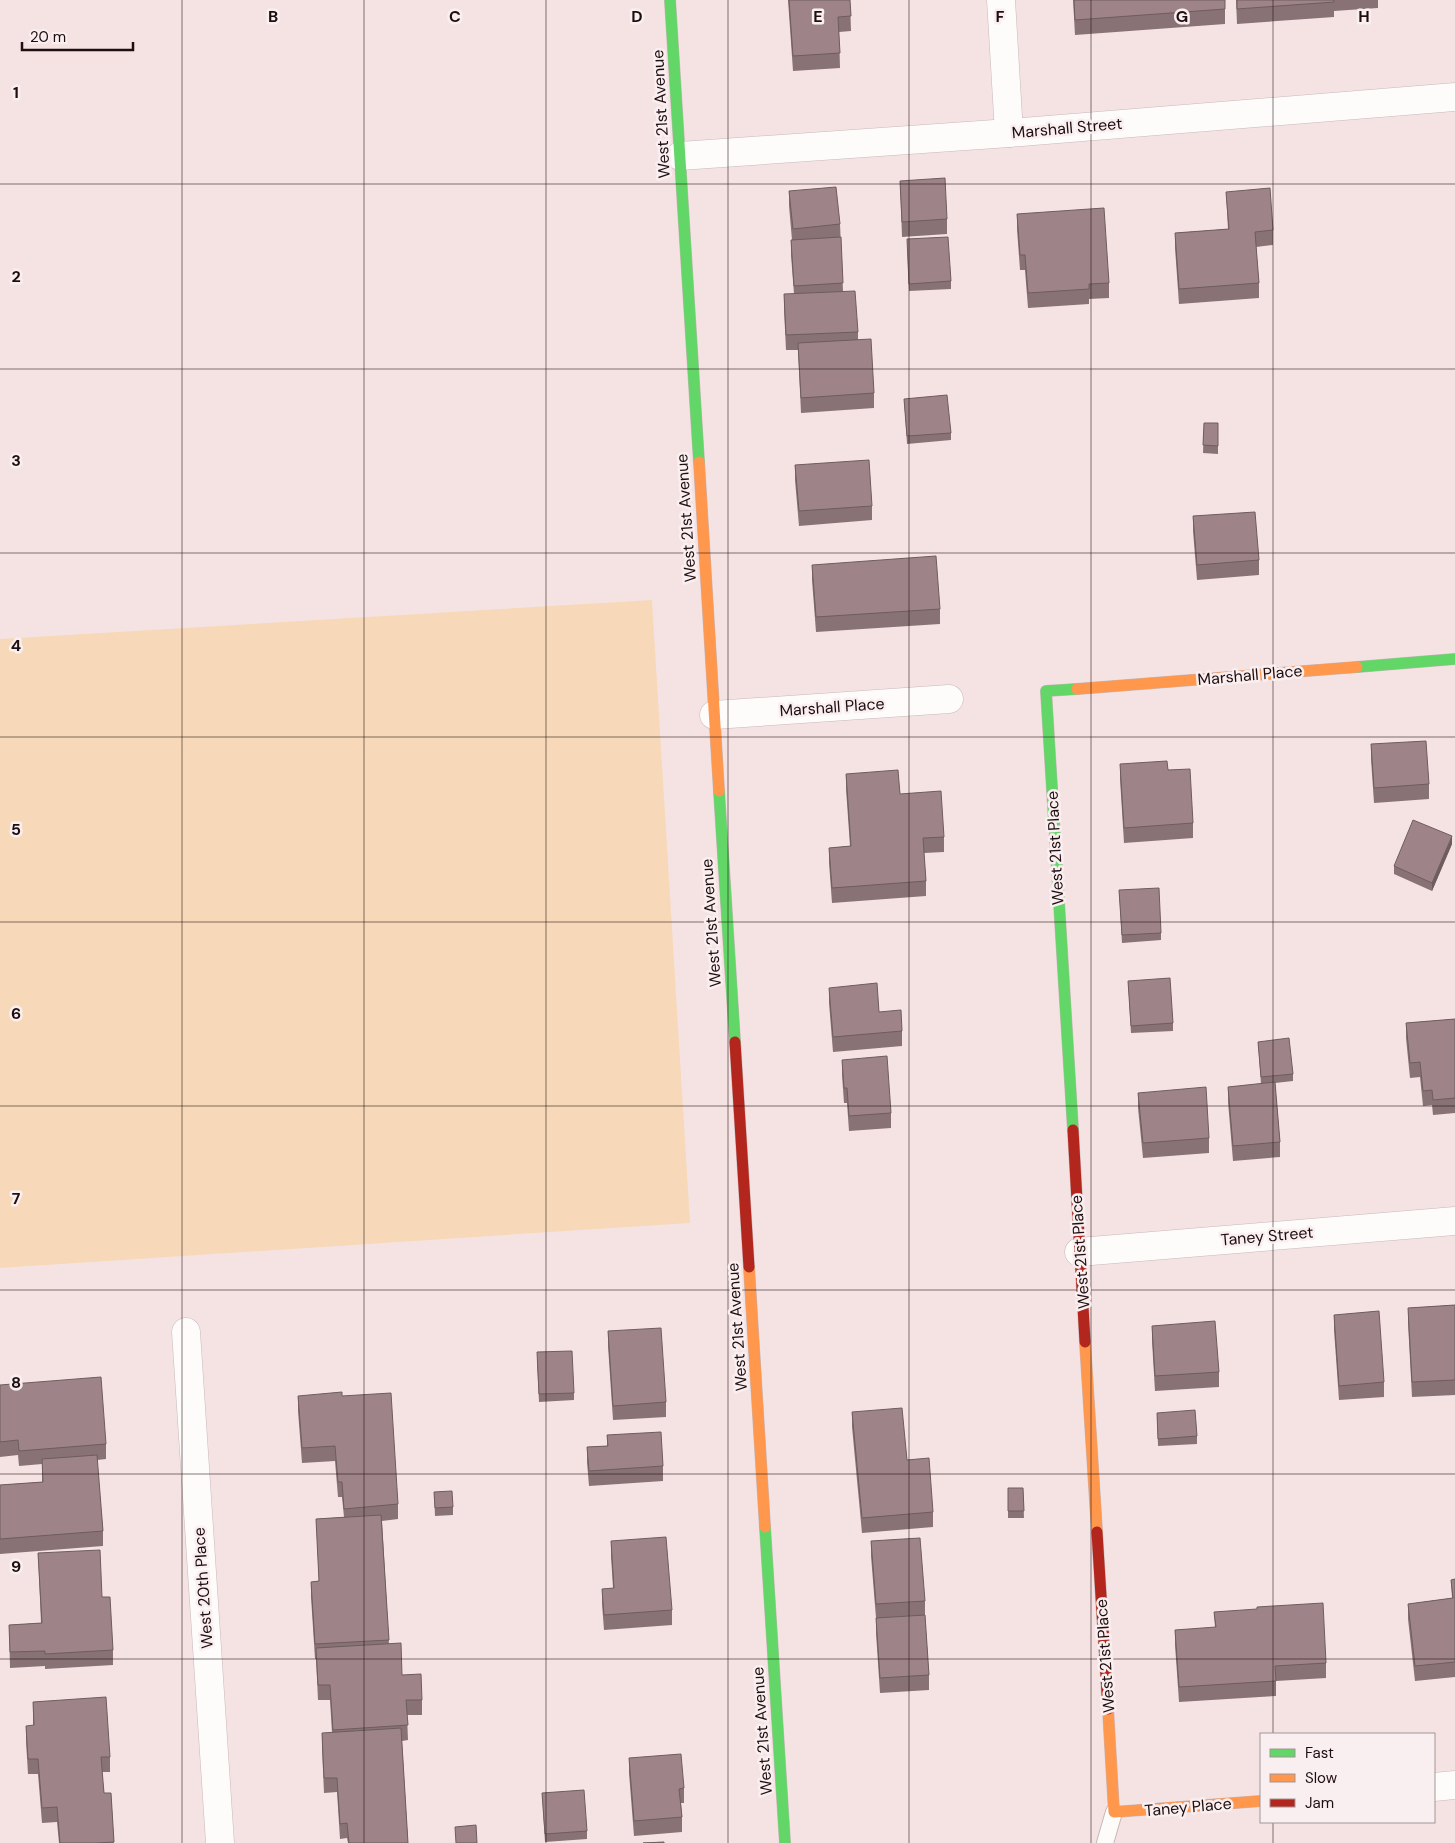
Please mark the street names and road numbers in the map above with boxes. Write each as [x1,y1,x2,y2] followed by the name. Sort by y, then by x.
[647,49,675,179] street label: West 21st Avenue
[1011,113,1123,143] street label: Marshall Street
[671,453,701,583] street label: West 21st Avenue
[1197,660,1303,690] street label: Marshall Place
[779,693,885,721] street label: Marshall Place
[1042,790,1068,906] street label: West 21st Place
[696,858,726,988] street label: West 21st Avenue
[1066,1194,1094,1310] street label: West 21st Place
[1220,1221,1314,1251] street label: Taney Street
[722,1262,752,1392] street label: West 21st Avenue
[188,1527,218,1649] street label: West 20th Place
[1091,1598,1119,1714] street label: West 21st Place
[747,1666,777,1796] street label: West 21st Avenue
[1144,1793,1232,1821] street label: Taney Place

